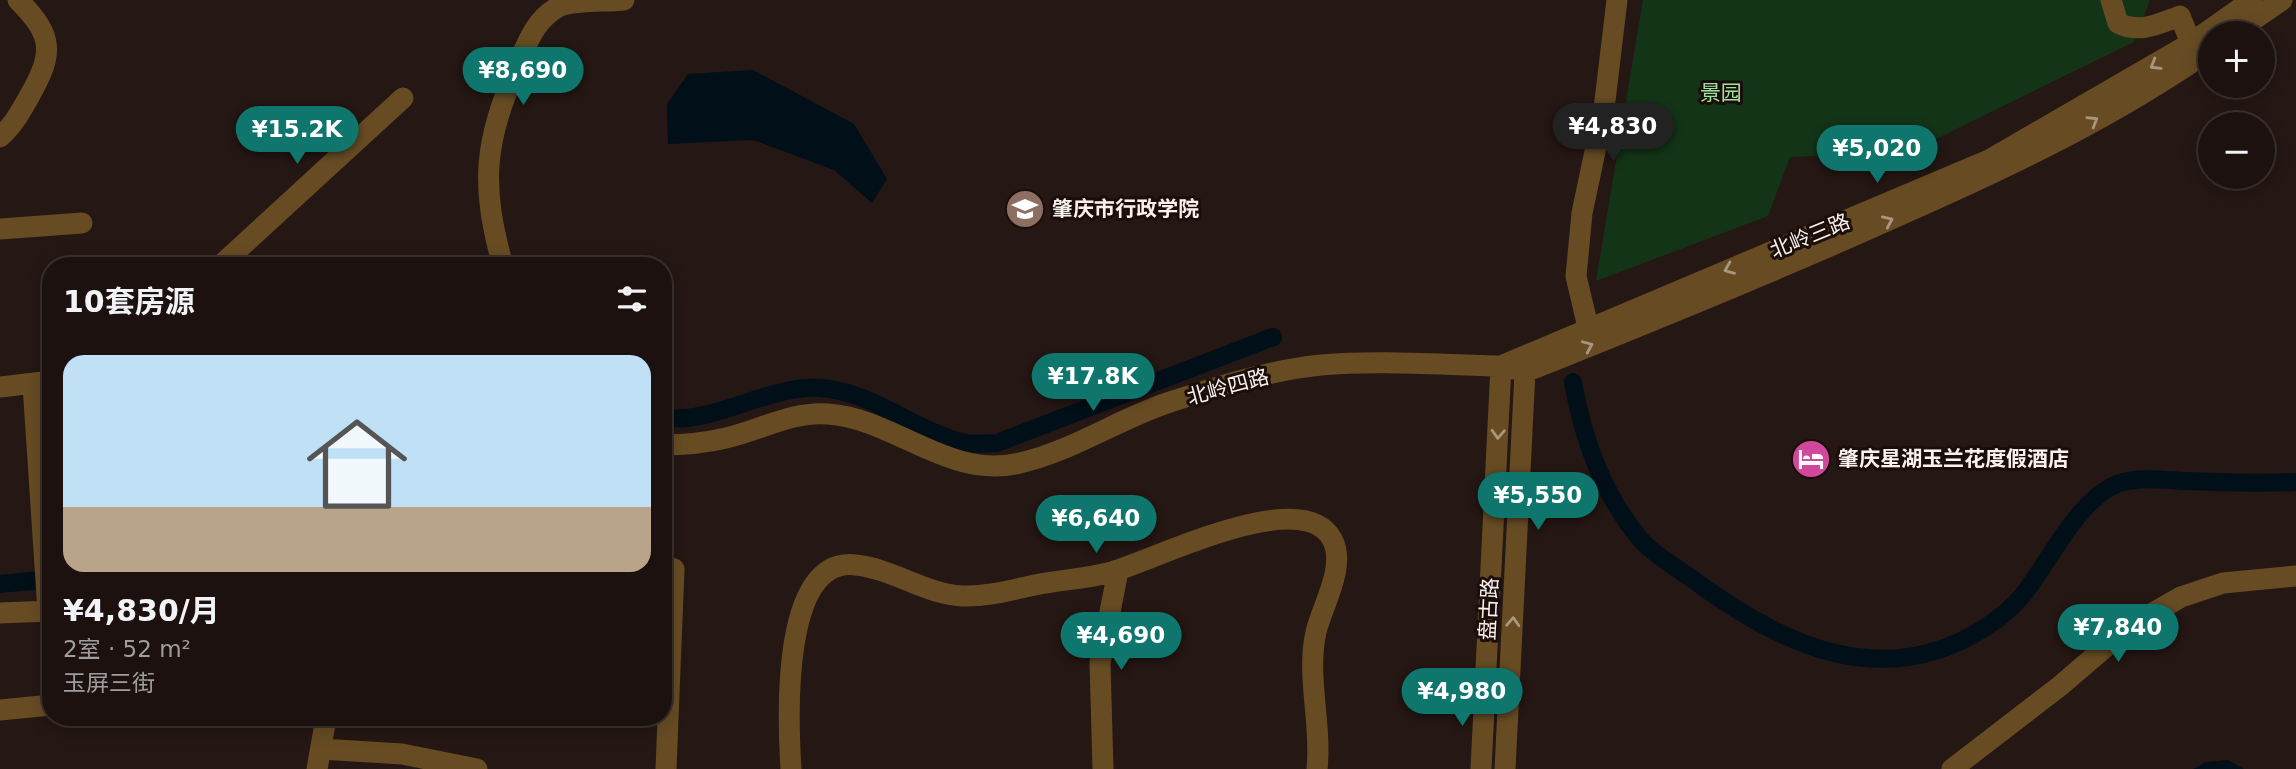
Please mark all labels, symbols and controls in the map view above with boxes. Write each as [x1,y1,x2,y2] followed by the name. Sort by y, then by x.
[2198,21,2275,189] map controls
[2198,21,2275,98] button: +
[466,48,580,107] pin: ¥8,690
[2149,56,2162,69] one-way arrow
[479,57,567,83] text: ¥8,690
[1700,81,1742,105] park label: 景园
[1556,104,1670,163] pin: ¥4,830
[240,106,354,166] pin: ¥15.2K
[2198,112,2275,189] button: −
[1569,113,1657,139] text: ¥4,830
[252,116,342,142] text: ¥15.2K
[2085,117,2098,130] one-way arrow
[1820,125,1934,185] pin: ¥5,020
[1833,135,1921,161] text: ¥5,020
[1004,188,1046,230] school or university icon: 肇庆市行政学院
[1052,197,1199,221] place label: 肇庆市行政学院
[1767,209,1853,263] street label: 北岭三路
[1881,215,1893,229] one-way arrow
[1724,260,1736,274] one-way arrow
[613,280,651,318] icon: filters
[63,284,195,319] text: 10套房源
[1581,340,1593,354] one-way arrow
[1036,354,1150,413] pin: ¥17.8K
[1048,363,1138,389] text: ¥17.8K
[1184,365,1272,409] street label: 北岭四路
[294,401,420,527] icon: home
[1490,429,1505,440] one-way arrow
[1790,438,1832,480] hotel icon: 肇庆星湖玉兰花度假酒店
[1838,447,2069,471] place label: 肇庆星湖玉兰花度假酒店
[1481,472,1595,532] pin: ¥5,550
[1494,482,1582,508] text: ¥5,550
[1039,496,1153,555] pin: ¥6,640
[1052,505,1140,531] text: ¥6,640
[1475,577,1503,641] street label: 盘古路
[63,593,220,628] text: ¥4,830/月
[2061,604,2175,664] pin: ¥7,840
[1064,612,1178,672] pin: ¥4,690
[2074,614,2162,640] text: ¥7,840
[1505,616,1520,627] one-way arrow
[1077,622,1165,648] text: ¥4,690
[63,636,191,662] text: 2室 · 52 m²
[1405,668,1519,728] pin: ¥4,980
[63,670,155,696] text: 玉屏三街
[1418,678,1506,704] text: ¥4,980

